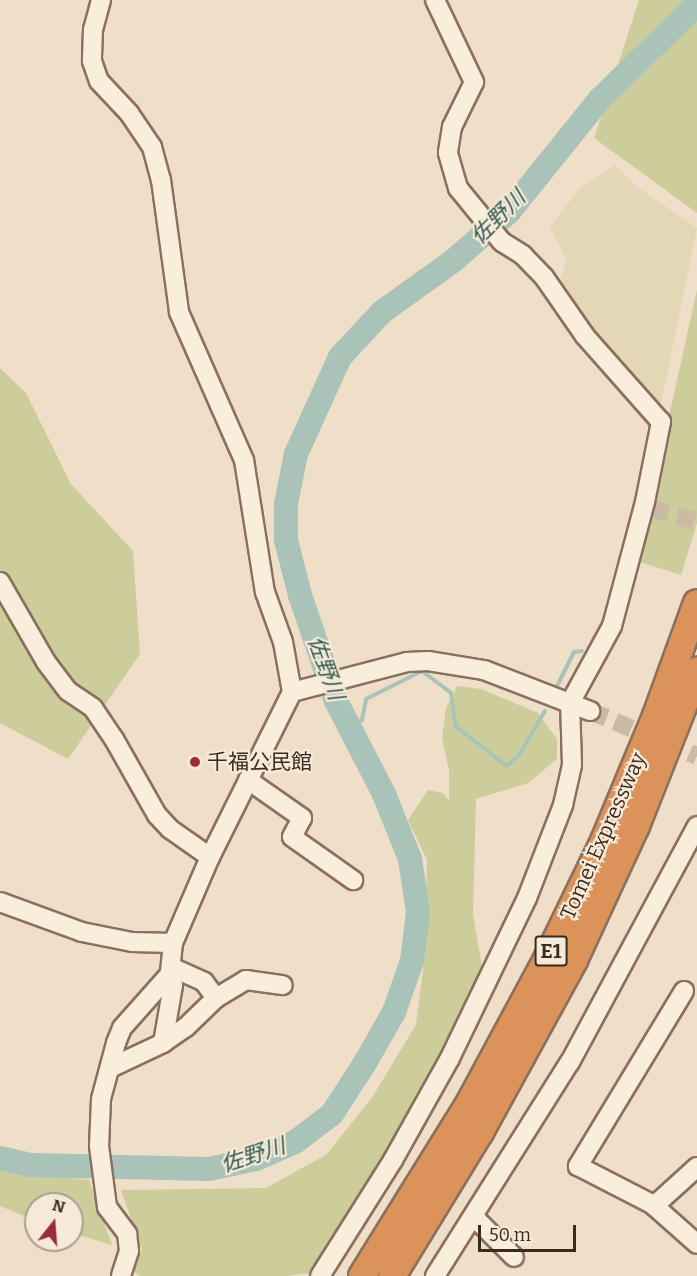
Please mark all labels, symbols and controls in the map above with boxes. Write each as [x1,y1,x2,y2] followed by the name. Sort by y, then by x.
[465,184,531,250] water label: 佐野川
[302,632,350,704] water label: 佐野川
[207,749,312,775] place label: 千福公民館
[555,749,651,923] street label: Tomei Expressway
[188,755,202,769] marker: 千福公民館
[534,934,568,968] road number: E1
[218,1132,288,1178] water label: 佐野川
[24,1192,84,1252] north arrow
[50,1195,68,1217] text: N
[481,1213,578,1251] scale bar
[489,1224,531,1246] text: 50 m

